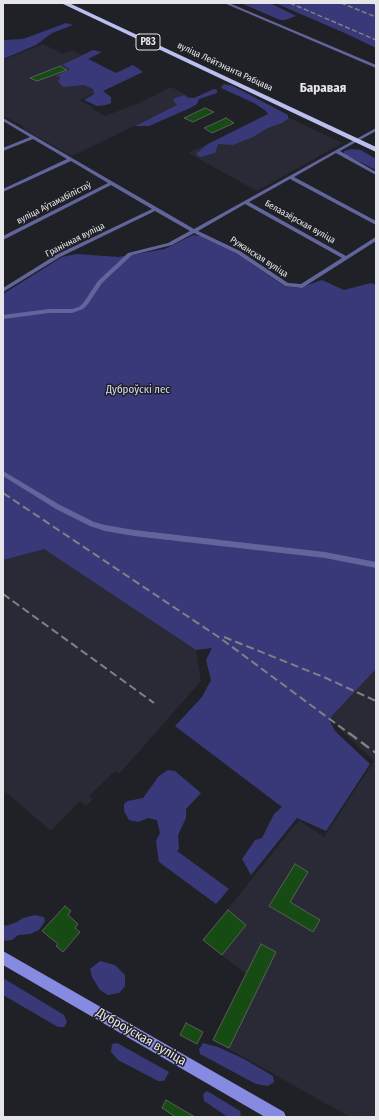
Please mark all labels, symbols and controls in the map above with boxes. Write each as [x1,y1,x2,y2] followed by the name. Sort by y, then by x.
[136,34,160,50] road number: Р83
[176,40,274,94] street label: вуліца Лейтэнанта Рабцава
[300,80,346,96] district label: Баравая
[15,180,93,226] street label: вуліца Аўтамабілістаў
[263,198,337,246] street label: Белаазёрская вуліца
[44,220,106,260] street label: Гранічная вуліца
[228,234,290,280] street label: Ружанская вуліца
[106,383,170,397] park label: Дуброўскі лес
[93,1005,189,1069] street label: Дуброўская вуліца

